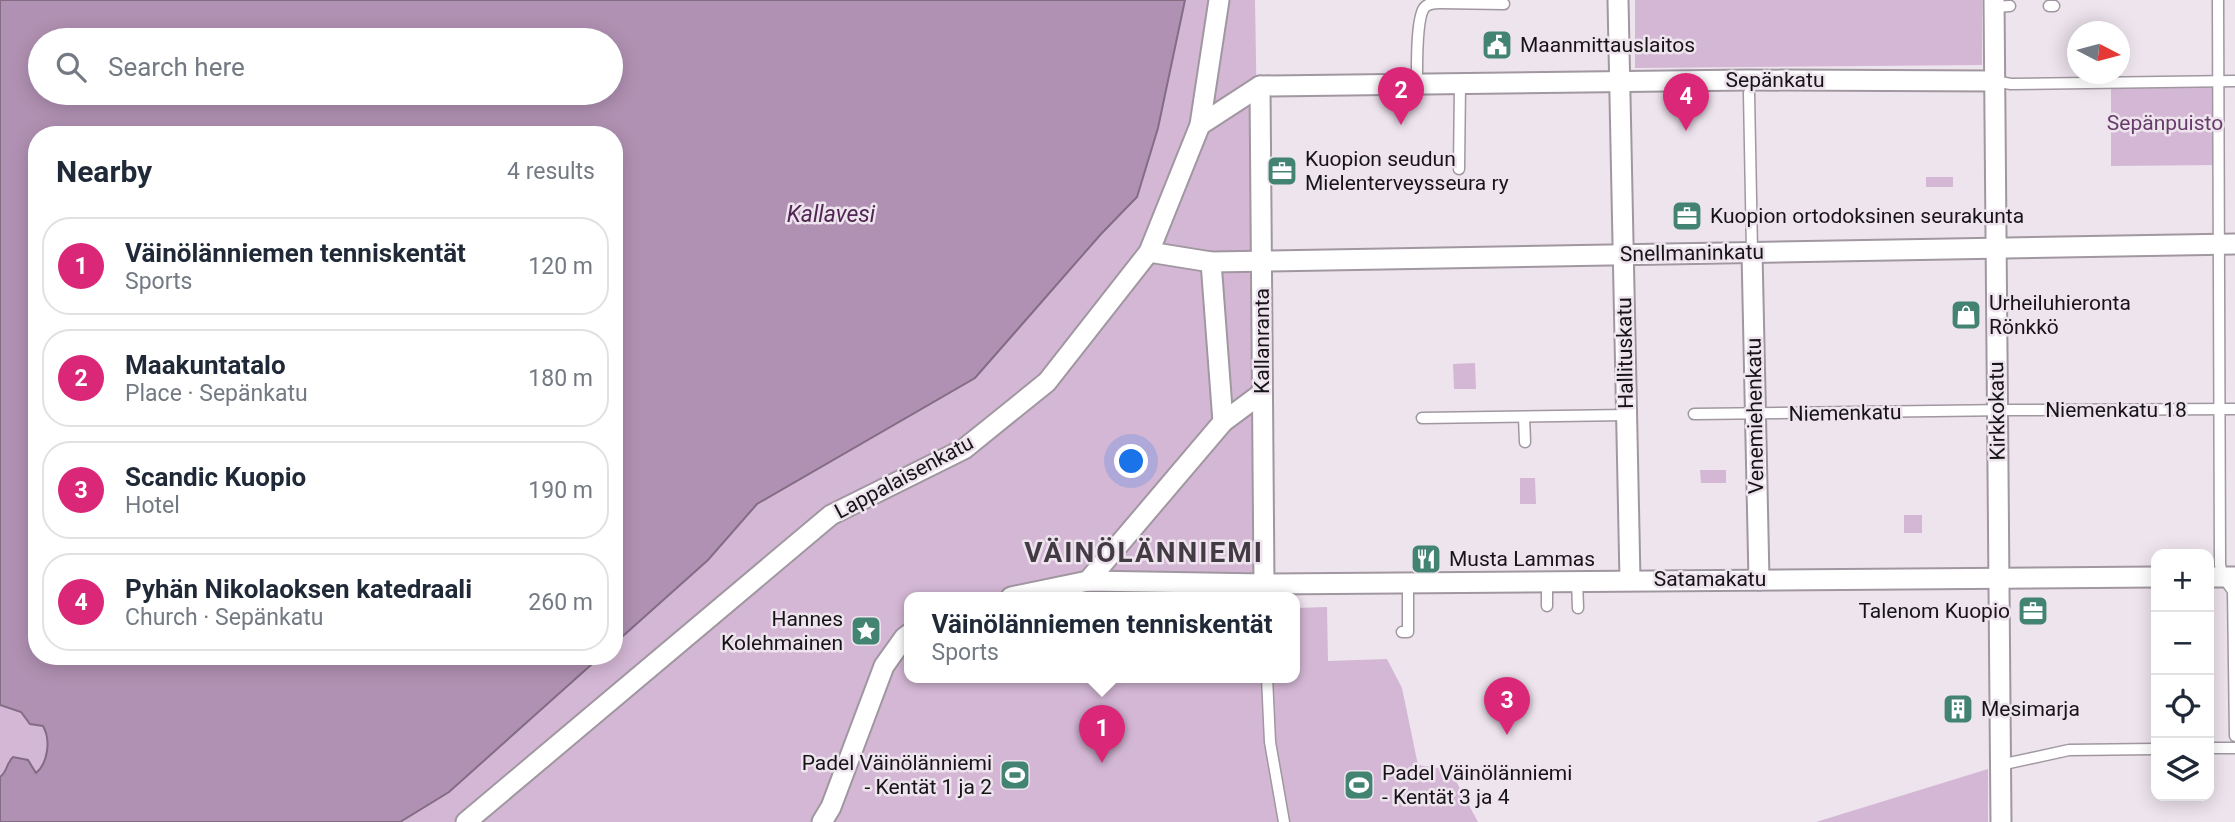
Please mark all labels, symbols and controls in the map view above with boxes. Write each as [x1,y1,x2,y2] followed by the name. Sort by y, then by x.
[2067,21,2130,84] north arrow
[28,28,623,105] search box
[1480,28,1514,62] public building icon: Maanmittauslaitos
[1520,33,1695,57] place label: Maanmittauslaitos
[52,48,90,86] icon: search
[108,52,245,82] text: Search here
[1378,67,1424,125] pin: 2
[1726,68,1824,92] street label: Sepänkatu
[1663,73,1709,131] pin: 4
[2107,111,2223,135] park label: Sepänpuisto
[1305,147,1509,195] place label: Kuopion seudun Mielenterveysseura ry
[56,154,152,189] text: Nearby
[1265,154,1299,188] office icon: Kuopion seudun Mielenterveysseura ry
[507,158,595,185] text: 4 results
[1670,199,1704,233] office icon: Kuopion ortodoksinen seurakunta
[787,201,876,228] water label: Kallavesi
[1710,204,2024,228] place label: Kuopion ortodoksinen seurakunta
[125,238,466,268] text: Väinölänniemen tenniskentät
[1620,240,1764,266] street label: Snellmaninkatu
[74,253,88,280] text: 1
[528,253,593,280] text: 120 m
[125,268,192,295] text: Sports
[1250,288,1274,394] street label: Kallanranta
[1989,291,2131,339] place label: Urheiluhieronta Rönkkö
[1612,297,1638,409] street label: Hallituskatu
[1949,298,1983,332] shop icon: Urheiluhieronta Rönkkö
[1742,338,1768,494] street label: Venemiehenkatu
[125,350,286,380] text: Maakuntatalo
[1984,361,2010,461] street label: Kirkkokatu
[74,365,88,392] text: 2
[528,365,593,392] text: 180 m
[125,380,308,407] text: Place · Sepänkatu
[2045,398,2187,422] street label: Niemenkatu 18
[1788,400,1902,426] street label: Niemenkatu
[831,430,977,524] street label: Lappalaisenkatu
[1114,444,1148,478] your location
[125,462,306,492] text: Scandic Kuopio
[74,477,88,504] text: 3
[528,477,593,504] text: 190 m
[125,492,180,519] text: Hotel
[1024,536,1264,569] district label: VÄINÖLÄNNIEMI
[1409,542,1443,576] restaurant icon: Musta Lammas
[1449,547,1595,571] place label: Musta Lammas
[2151,549,2214,801] map controls
[2151,549,2214,612] button: +
[1654,567,1766,591] street label: Satamakatu
[125,574,472,604] text: Pyhän Nikolaoksen katedraali
[74,589,88,616] text: 4
[528,589,593,616] text: 260 m
[904,592,1300,683] popup
[2016,594,2050,628] office icon: Talenom Kuopio
[1858,599,2010,623] place label: Talenom Kuopio
[125,604,323,631] text: Church · Sepänkatu
[721,607,843,655] place label: Hannes Kolehmainen
[932,609,1272,639] text: Väinölänniemen tenniskentät
[2151,612,2214,675] button: −
[849,614,883,648] place icon: Hannes Kolehmainen
[932,639,999,666] text: Sports
[2151,675,2214,738] button: locate
[1484,677,1530,735] pin: 3
[1941,692,1975,726] building icon: Mesimarja
[1981,697,2080,721] place label: Mesimarja
[1079,705,1125,763] pin: 1
[2151,738,2214,801] button: layers
[802,751,992,799] place label: Padel Väinölänniemi - Kentät 1 ja 2
[998,758,1032,792] sports icon: Padel Väinölänniemi - Kentät 1 ja 2
[1382,761,1572,809] place label: Padel Väinölänniemi - Kentät 3 ja 4
[1342,768,1376,802] sports icon: Padel Väinölänniemi - Kentät 3 ja 4

